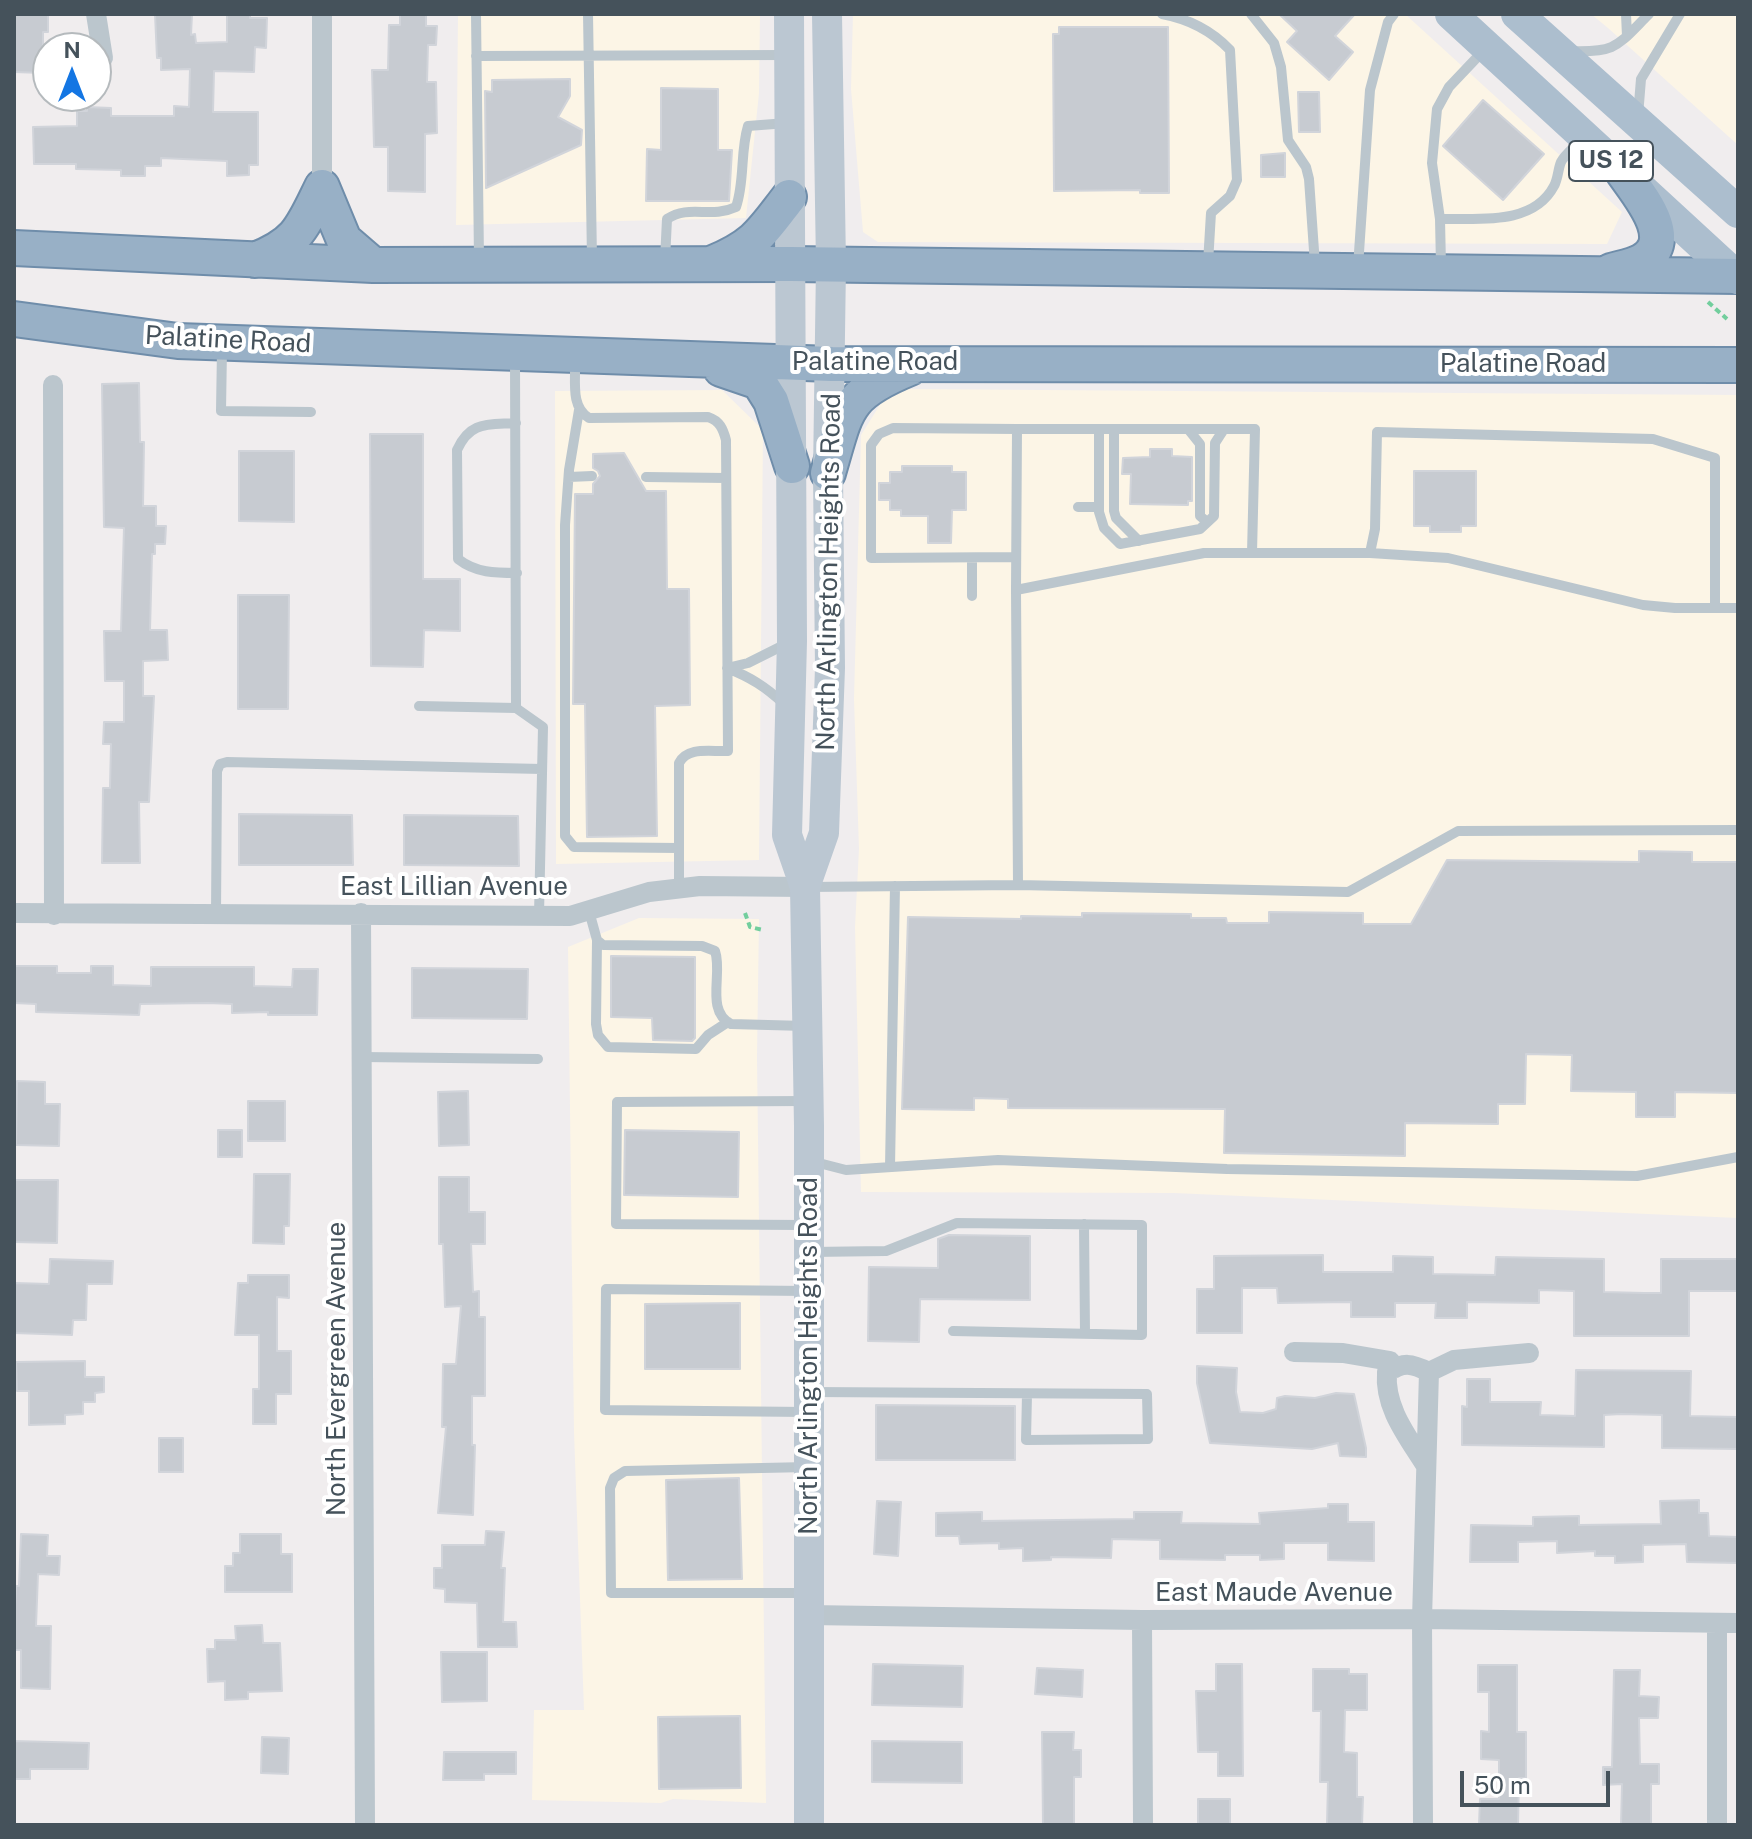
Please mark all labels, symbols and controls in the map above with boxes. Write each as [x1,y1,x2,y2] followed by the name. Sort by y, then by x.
[32,32,112,112] north arrow
[63,37,81,63] text: N
[1569,141,1653,181] road number: US 12
[144,320,312,360] street label: Palatine Road
[792,346,958,378] street label: Palatine Road
[1440,348,1606,380] street label: Palatine Road
[810,393,848,751] street label: North Arlington Heights Road
[340,871,568,903] street label: East Lillian Avenue
[793,1177,825,1535] street label: North Arlington Heights Road
[321,1222,353,1516] street label: North Evergreen Avenue
[1155,1577,1393,1609] street label: East Maude Avenue
[1464,1755,1614,1805] scale bar
[1474,1771,1531,1799] text: 50 m

